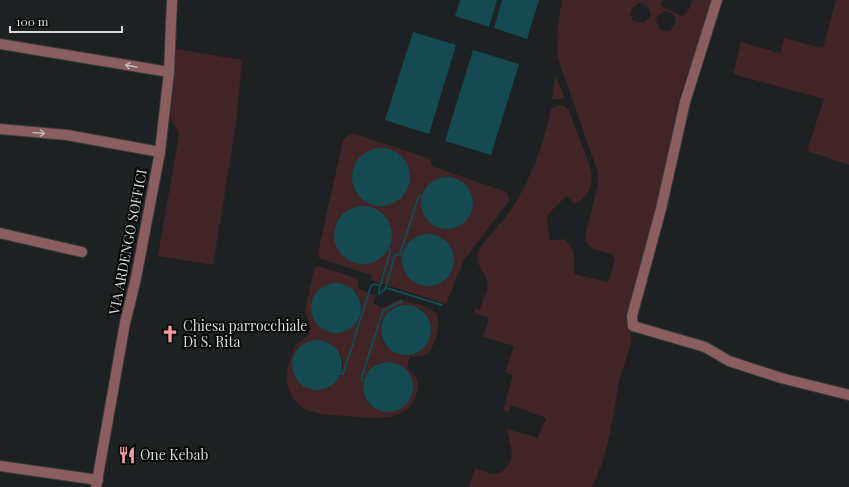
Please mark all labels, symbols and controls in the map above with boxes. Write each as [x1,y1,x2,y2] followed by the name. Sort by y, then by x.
[10,8,122,34] scale bar
[16,13,49,29] text: 100 m
[125,62,138,70] one-way arrow
[32,129,45,137] one-way arrow
[104,167,151,317] street label: VIA ARDENGO SOFFICI
[183,316,307,351] place label: Chiesa parrocchiale Di S. Rita
[160,324,180,344] church icon: Chiesa parrocchiale Di S. Rita
[117,445,137,465] restaurant icon: One Kebab
[140,445,208,464] place label: One Kebab

